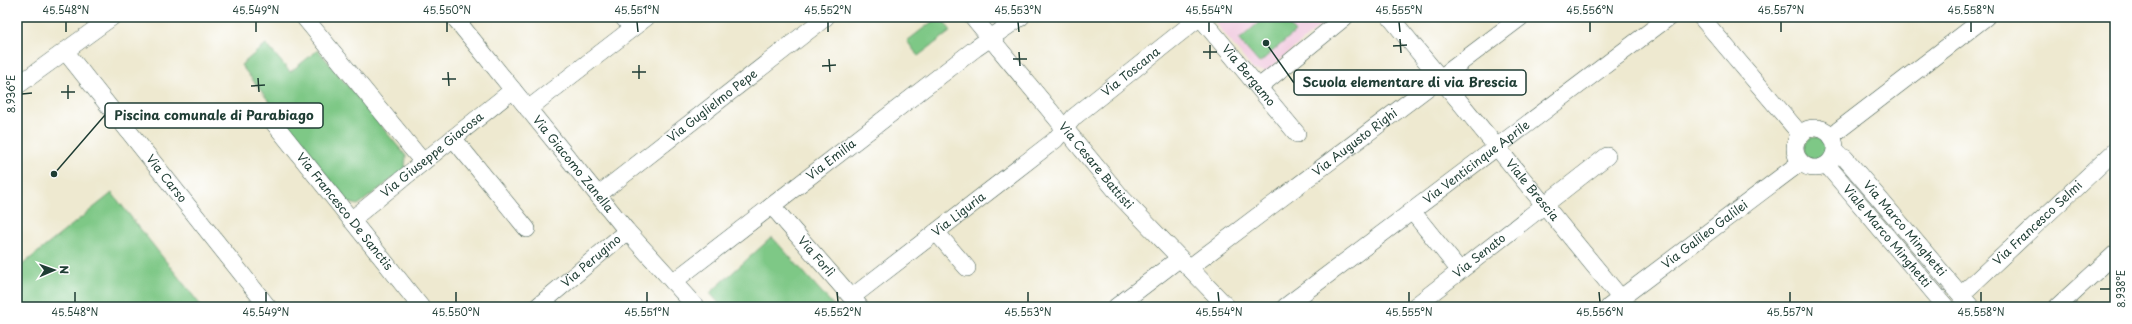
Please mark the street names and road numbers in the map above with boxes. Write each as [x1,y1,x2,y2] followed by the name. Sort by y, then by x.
[1218,40,1280,110] street label: Via Bergamo
[1097,42,1164,100] street label: Via Toscana
[663,64,761,146] street label: Via Guglielmo Pepe
[1308,104,1401,180] street label: Via Augusto Righi
[376,107,487,201] street label: Via Giuseppe Giacosa
[529,111,619,216] street label: Via Giacomo Zanella
[1419,115,1533,208] street label: Via Venticinque Aprile
[1055,118,1138,213] street label: Via Cesare Battisti
[802,134,860,184] street label: Via Emilia
[293,148,398,274] street label: Via Francesco De Sanctis
[142,150,192,206] street label: Via Carso
[1502,155,1564,225] street label: Viale Brescia
[1860,176,1951,280] street label: Via Marco Minghetti
[1988,176,2086,269] street label: Via Francesco Selmi
[1839,180,1936,291] street label: Viale Marco Minghetti
[928,187,989,240] street label: Via Liguria
[1657,195,1751,272] street label: Via Galileo Galilei
[1448,228,1509,282] street label: Via Senato
[557,230,625,291] street label: Via Perugino
[794,232,840,280] street label: Via Forlì

